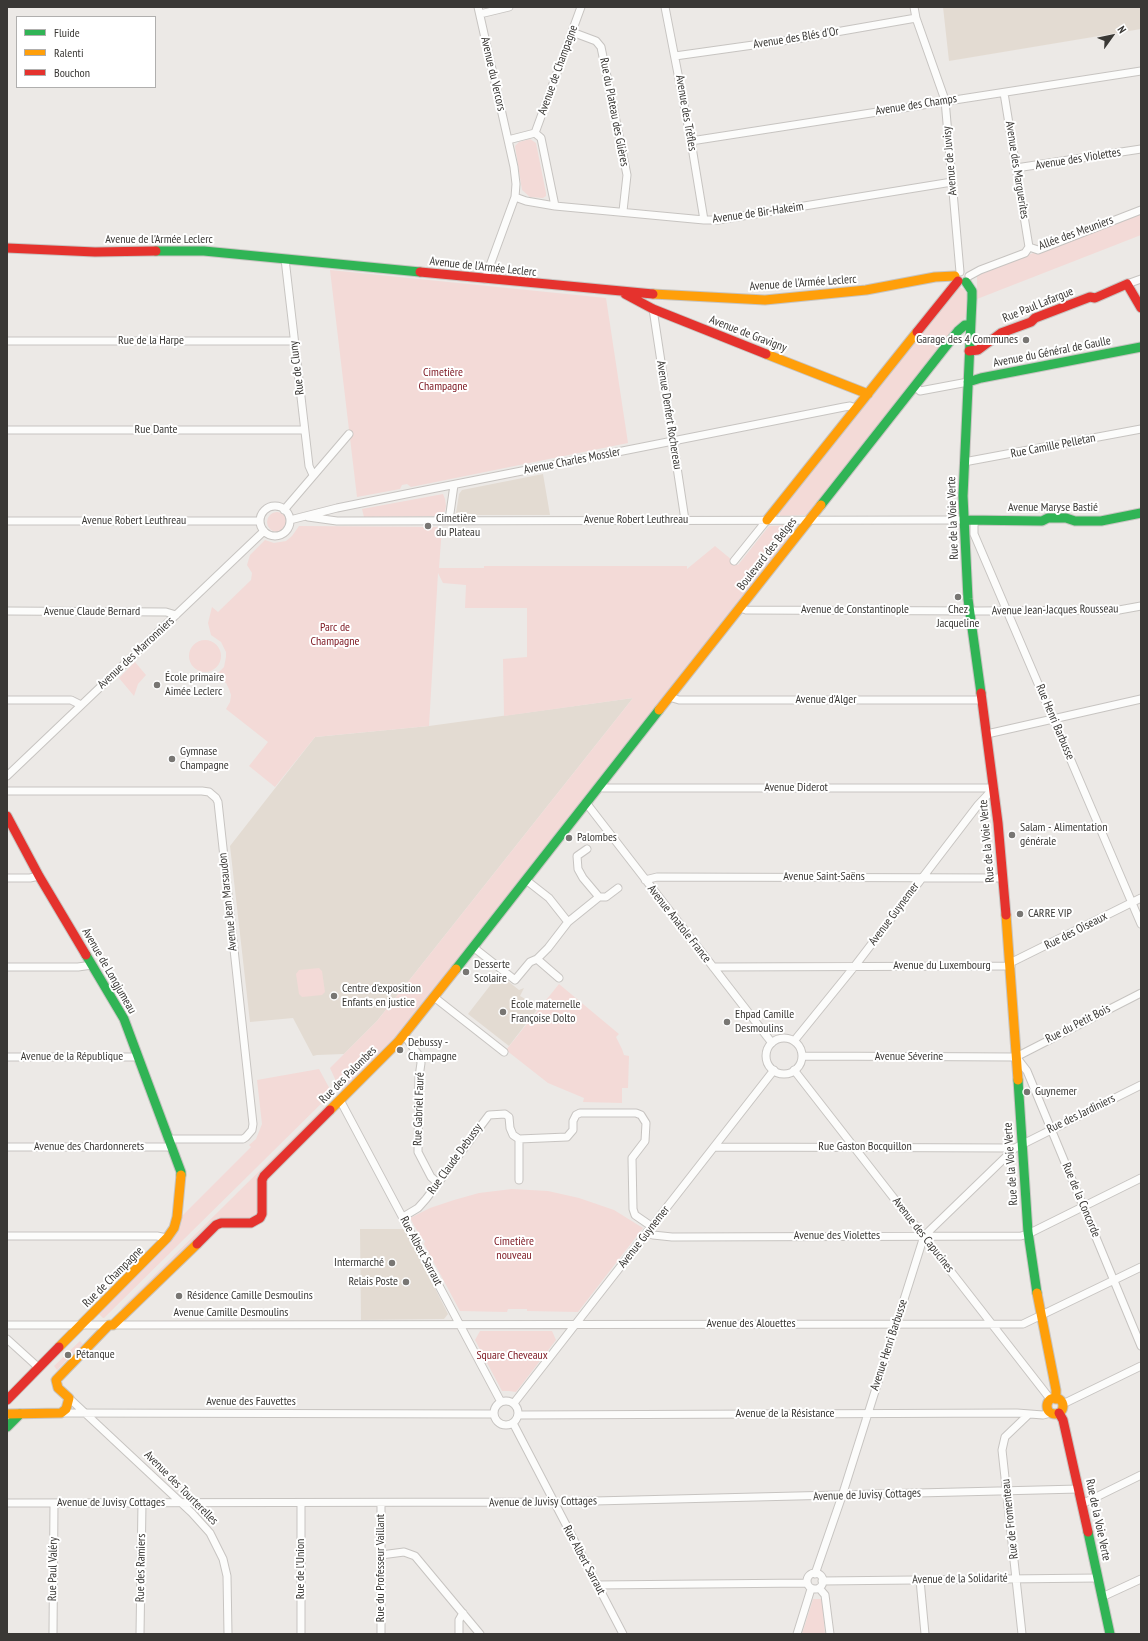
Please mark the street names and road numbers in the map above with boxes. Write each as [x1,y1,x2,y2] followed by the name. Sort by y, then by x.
[535,23,581,117] street label: Avenue de Champagne
[752,24,840,52] street label: Avenue des Blés d'Or
[477,36,509,112] street label: Avenue du Vercors
[596,56,632,168] street label: Rue du Plateau des Glières
[672,74,700,152] street label: Avenue des Trèfles
[874,91,958,119] street label: Avenue des Champs
[1002,120,1032,220] street label: Avenue des Marguerites
[940,126,960,196] street label: Avenue de Juvisy
[1034,145,1122,173] street label: Avenue des Violettes
[712,199,804,227] street label: Avenue de Bir-Hakeim
[1037,213,1115,253] street label: Allée des Meuniers
[105,233,213,247] street label: Avenue de l'Armée Leclerc
[429,254,537,280] street label: Avenue de l'Armée Leclerc
[749,272,857,294] street label: Avenue de l'Armée Leclerc
[1001,284,1075,326] street label: Rue Paul Lafargue
[707,313,789,355] street label: Avenue de Gravigny
[118,334,184,348] street label: Rue de la Harpe
[992,334,1112,370] street label: Avenue du Général de Gaulle
[287,340,307,396] street label: Rue de Cluny
[653,360,685,470] street label: Avenue Denfert Rochereau
[135,423,177,437] street label: Rue Dante
[1009,431,1097,461] street label: Rue Camille Pelletan
[522,445,622,477] street label: Avenue Charles Mossler
[944,476,962,560] street label: Rue de la Voie Verte
[1008,501,1098,515] street label: Avenue Maryse Bastié
[584,513,688,527] street label: Avenue Robert Leuthreau
[82,514,186,528] street label: Avenue Robert Leuthreau
[734,515,800,593] street label: Boulevard des Belges
[992,602,1118,618] street label: Avenue Jean-Jacques Rousseau
[801,603,909,617] street label: Avenue de Constantinople
[44,605,140,619] street label: Avenue Claude Bernard
[95,614,177,692] street label: Avenue des Marronniers
[1033,682,1077,762] street label: Rue Henri Barbusse
[796,693,856,707] street label: Avenue d'Alger
[764,781,828,795] street label: Avenue Diderot
[976,799,998,883] street label: Rue de la Voie Verte
[216,852,240,952] street label: Avenue Jean Marsaudon
[783,870,865,884] street label: Avenue Saint-Saëns
[866,880,922,948] street label: Avenue Guynemer
[644,882,714,966] street label: Avenue Anatole France
[1042,909,1110,953] street label: Rue des Oiseaux
[79,926,139,1016] street label: Avenue de Longjumeau
[893,959,991,973] street label: Avenue du Luxembourg
[1043,1002,1113,1046] street label: Rue du Petit Bois
[316,1043,380,1107] street label: Rue des Palombes
[21,1050,123,1064] street label: Avenue de la République
[875,1050,943,1064] street label: Avenue Séverine
[411,1072,427,1146] street label: Rue Gabriel Fauré
[1045,1091,1117,1137] street label: Rue des Jardiniers
[425,1121,485,1197] street label: Rue Claude Debussy
[1001,1122,1021,1206] street label: Rue de la Voie Verte
[34,1140,144,1154] street label: Avenue des Chardonnerets
[818,1140,912,1154] street label: Rue Gaston Bocquillon
[1059,1161,1103,1239] street label: Rue de la Concorde
[889,1195,957,1275] street label: Avenue des Capucines
[615,1203,673,1271] street label: Avenue Guynemer
[397,1214,445,1288] street label: Rue Albert Sarraut
[794,1229,880,1243] street label: Avenue des Violettes
[80,1244,146,1310] street label: Rue de Champagne
[867,1298,911,1392] street label: Avenue Henri Barbusse
[174,1306,288,1320] street label: Avenue Camille Desmoulins
[707,1317,795,1331] street label: Avenue des Alouettes
[206,1395,296,1409] street label: Avenue des Fauvettes
[735,1407,835,1421] street label: Avenue de la Résistance
[141,1448,221,1528] street label: Avenue des Tourterelles
[999,1478,1021,1560] street label: Rue de Fromenteau
[1082,1478,1114,1562] street label: Rue de la Voie Verte
[813,1486,921,1504] street label: Avenue de Juvisy Cottages
[489,1494,597,1510] street label: Avenue de Juvisy Cottages
[57,1496,165,1510] street label: Avenue de Juvisy Cottages
[374,1514,388,1622] street label: Rue du Professeur Vaillant
[560,1523,608,1597] street label: Rue Albert Sarraut
[133,1534,149,1602] street label: Rue des Ramiers
[45,1537,61,1601] street label: Rue Paul Valéry
[294,1539,308,1599] street label: Rue de l'Union
[912,1571,1008,1587] street label: Avenue de la Solidarité

